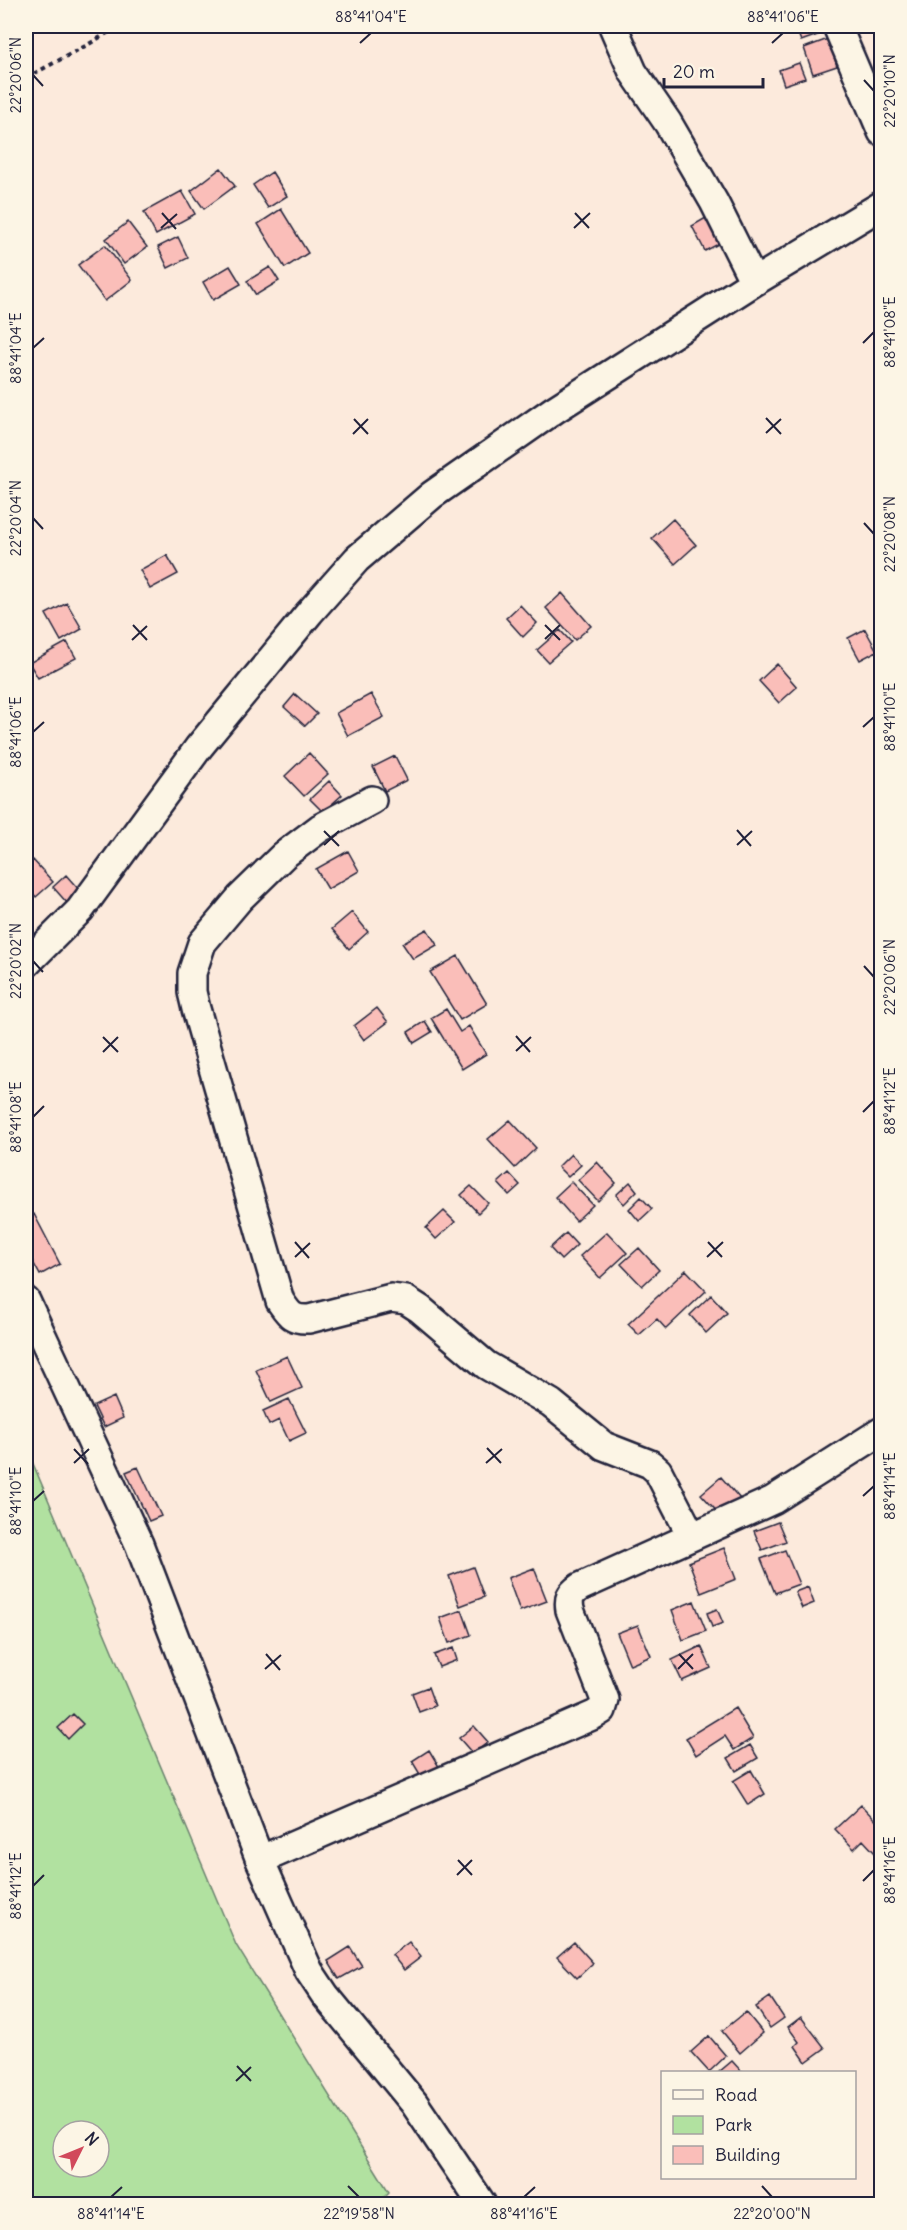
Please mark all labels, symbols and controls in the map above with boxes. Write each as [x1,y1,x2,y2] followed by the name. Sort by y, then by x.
[335,7,407,26] text: 88°41'04"E
[747,7,819,26] text: 88°41'06"E
[6,37,25,113] text: 22°20'06"N
[664,51,763,89] scale bar
[880,54,899,128] text: 22°20'10"N
[673,60,715,83] text: 20 m
[880,296,899,368] text: 88°41'08"E
[6,312,25,384] text: 88°41'04"E
[6,480,25,556] text: 22°20'04"N
[880,496,899,572] text: 22°20'08"N
[880,682,899,752] text: 88°41'10"E
[6,696,25,768] text: 88°41'06"E
[6,923,25,999] text: 22°20'02"N
[880,939,899,1015] text: 22°20'06"N
[880,1067,899,1135] text: 88°41'12"E
[6,1081,25,1153] text: 88°41'08"E
[880,1452,899,1520] text: 88°41'14"E
[6,1466,25,1536] text: 88°41'10"E
[880,1836,899,1904] text: 88°41'16"E
[6,1852,25,1920] text: 88°41'12"E
[661,2071,856,2179] legend
[715,2083,758,2106] text: Road
[715,2113,752,2136] text: Park
[51,2119,111,2179] north arrow
[81,2128,103,2150] text: N
[715,2143,780,2166] text: Building
[77,2204,145,2223] text: 88°41'14"E
[323,2204,395,2223] text: 22°19'58"N
[490,2204,558,2223] text: 88°41'16"E
[733,2204,811,2223] text: 22°20'00"N

